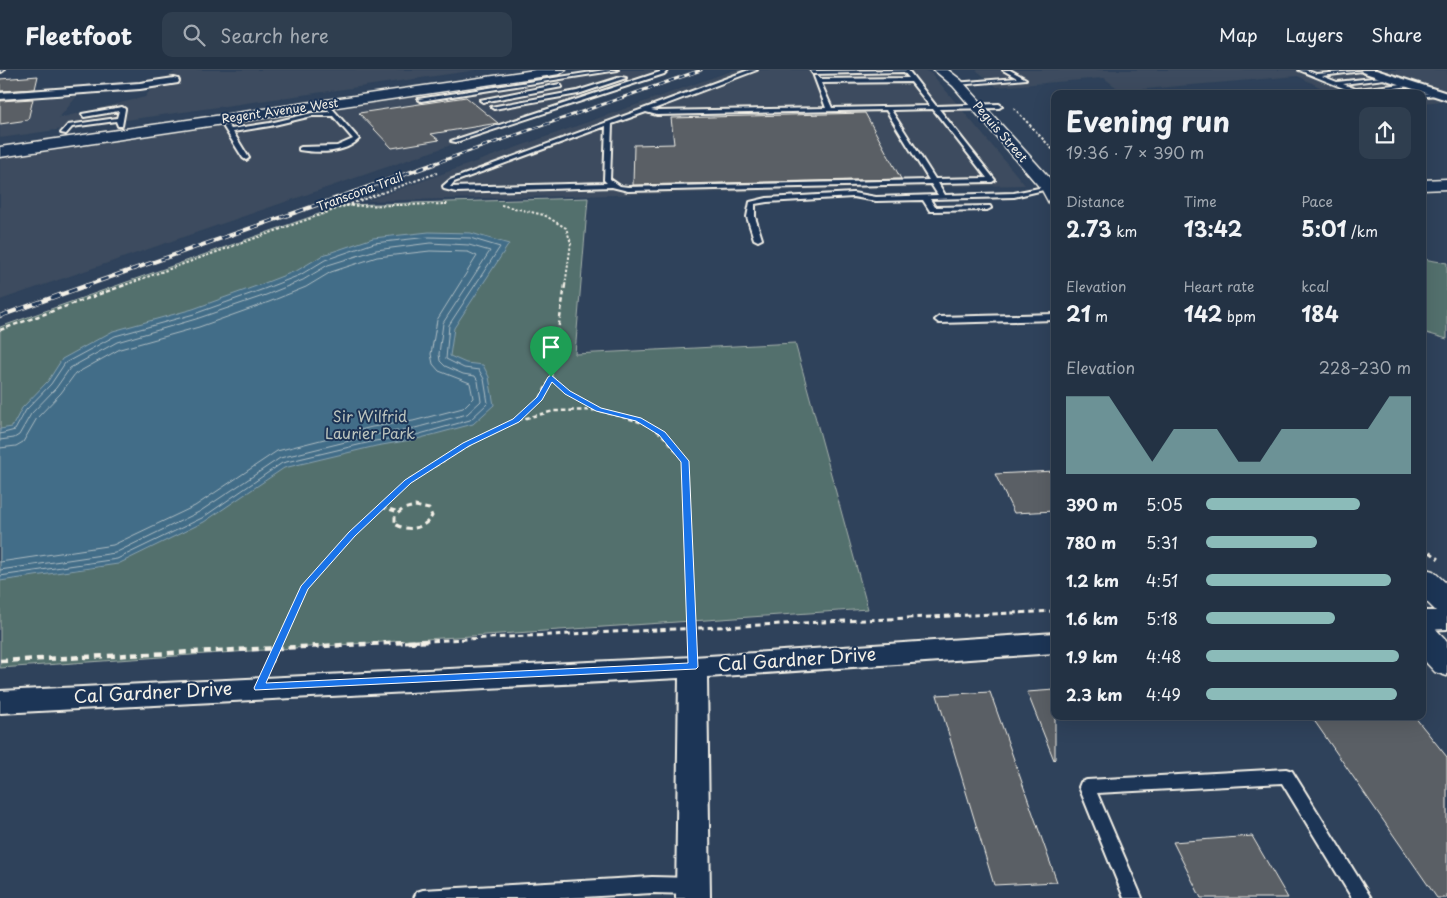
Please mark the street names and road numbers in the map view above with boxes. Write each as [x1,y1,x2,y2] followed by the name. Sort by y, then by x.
[220,93,340,127] street label: Regent Avenue West
[969,97,1032,166] street label: Peguis Street
[314,167,405,215] street label: Transcona Trail
[717,640,877,678] street label: Cal Gardner Drive
[73,674,233,709] street label: Cal Gardner Drive

